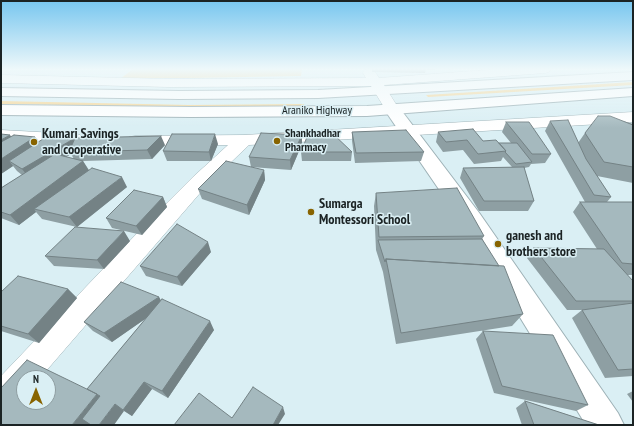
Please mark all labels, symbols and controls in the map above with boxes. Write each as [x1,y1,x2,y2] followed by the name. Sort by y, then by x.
[282,104,352,118] street label: Araniko Highway
[42,126,121,158] place label: Kumari Savings and cooperative
[285,127,340,155] place label: Shankhadhar Pharmacy
[272,136,282,146] marker: Shankhadhar Pharmacy
[29,137,39,147] marker: Kumari Savings and cooperative
[319,196,410,228] place label: Sumarga Montessori School
[306,207,316,217] marker: Sumarga Montessori School
[506,228,576,260] place label: ganesh and brothers store
[493,239,503,249] marker: ganesh and brothers store
[16,370,56,410] north arrow
[33,372,39,386] text: N

